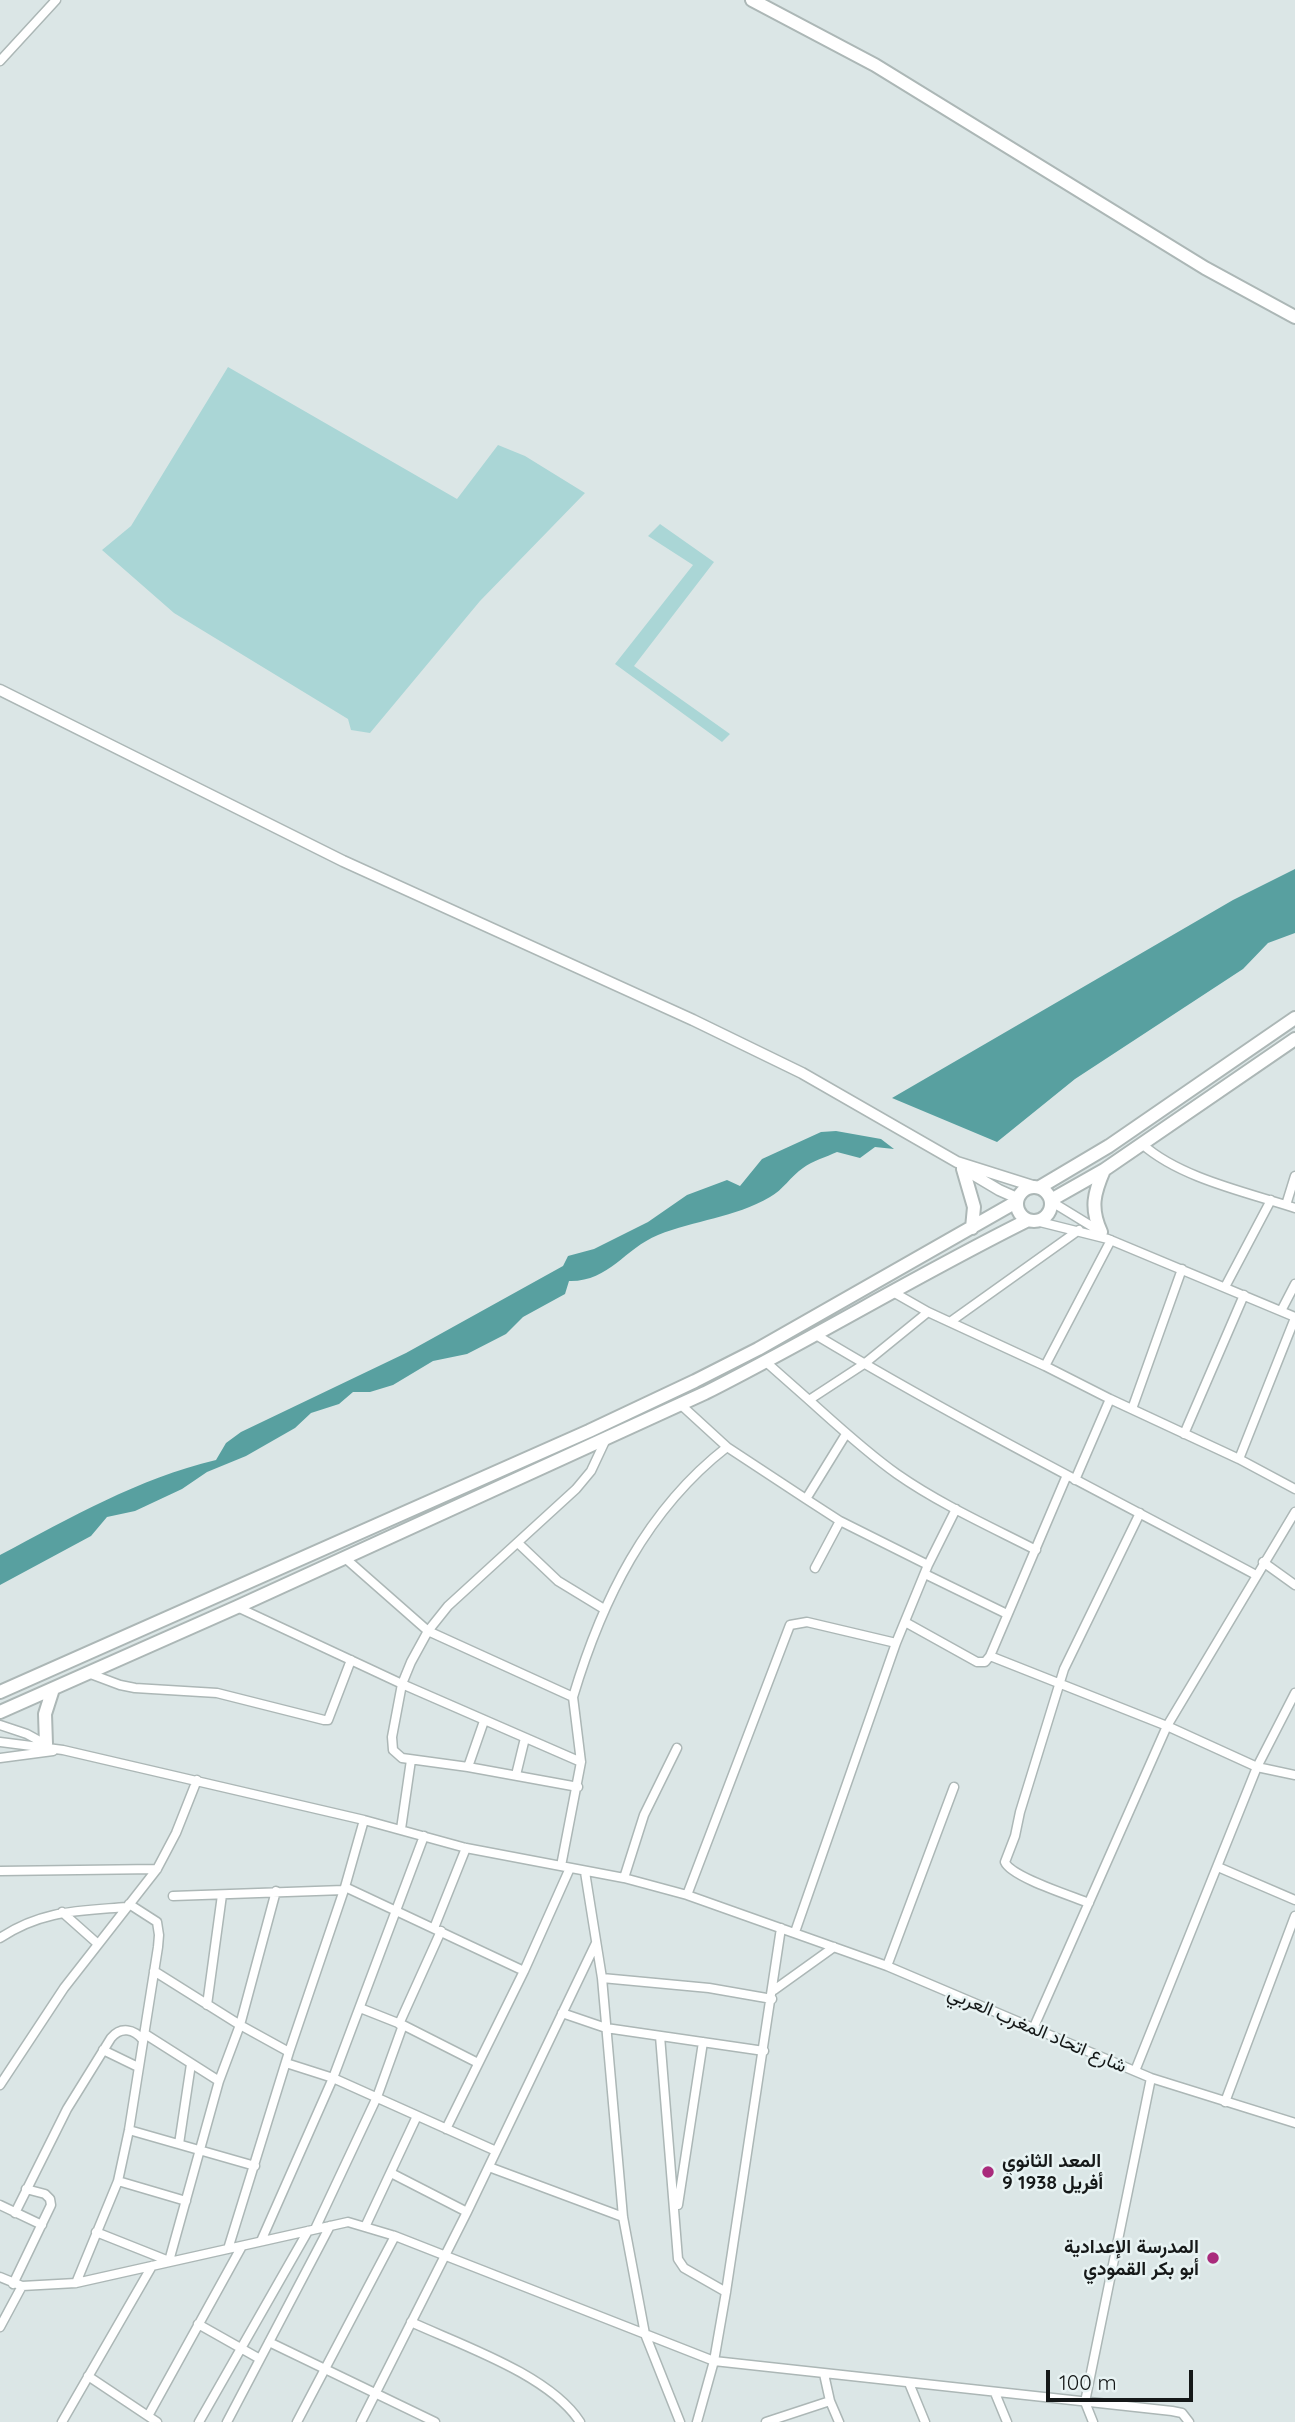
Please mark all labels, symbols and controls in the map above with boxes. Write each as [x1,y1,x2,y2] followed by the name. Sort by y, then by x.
[944,1982,1130,2078] street label: شارع اتحاد المغرب العربي
[1002,2150,1103,2194] place label: المعد الثانوي 9 أفريل 1938
[980,2164,996,2180] marker: المعد الثانوي 9 أفريل 1938
[1064,2236,1199,2280] place label: المدرسة الإعدادية أبو بكر القمودي
[1205,2250,1221,2266] marker: المدرسة الإعدادية أبو بكر القمودي
[1050,2356,1197,2400] scale bar
[1059,2369,1117,2395] text: 100 m

